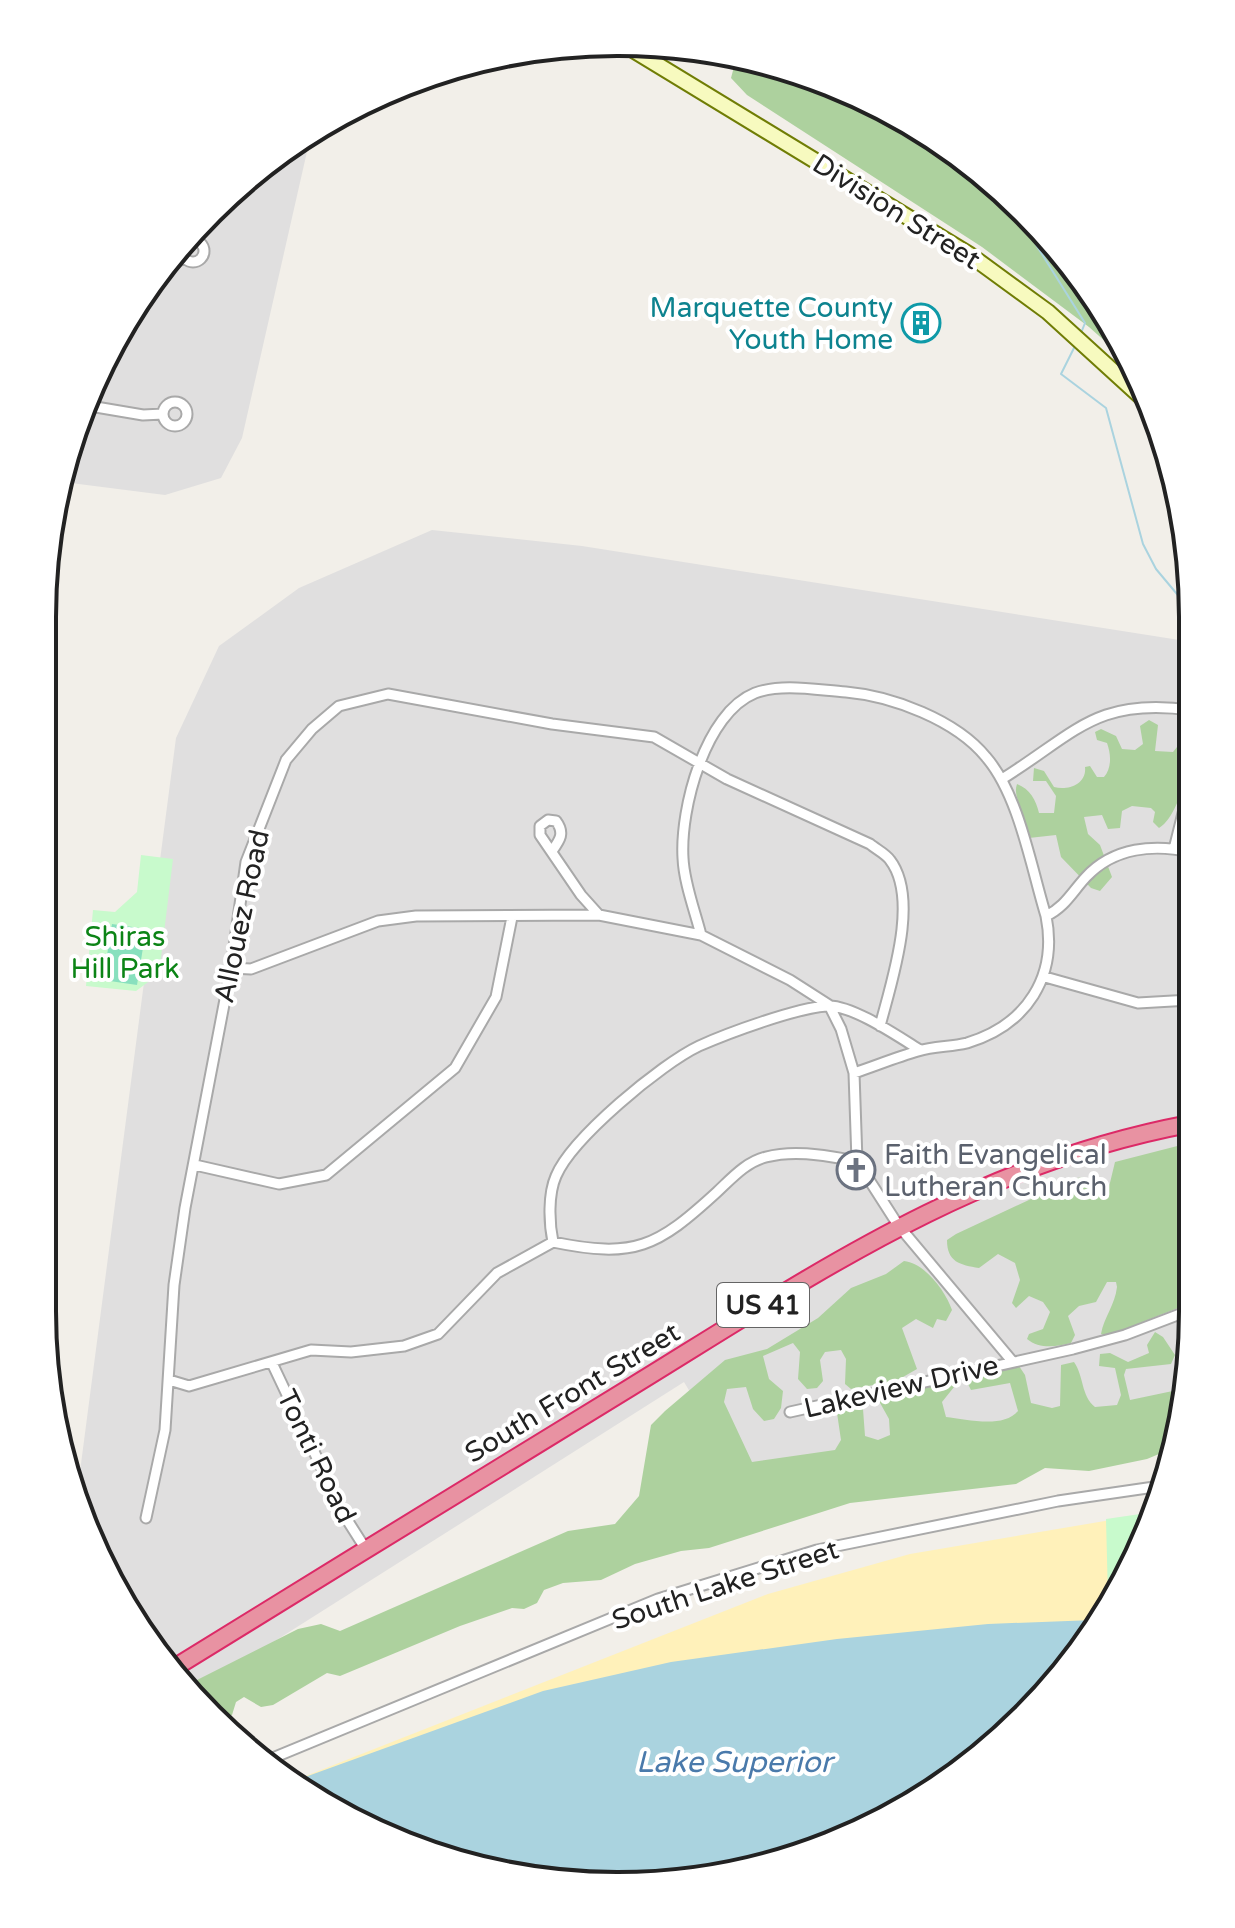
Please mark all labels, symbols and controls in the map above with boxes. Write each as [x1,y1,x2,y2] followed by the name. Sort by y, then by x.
[806,147,987,277] street label: Division Street
[650,291,893,357] place label: Marquette County Youth Home
[900,302,942,344] building icon: Marquette County Youth Home
[207,827,277,1006] street label: Allouez Road
[71,920,179,986] park label: Shiras Hill Park
[884,1138,1107,1204] place label: Faith Evangelical Lutheran Church
[835,1149,877,1191] church icon: Faith Evangelical Lutheran Church
[717,1283,809,1327] road number: US 41
[459,1315,686,1470] street label: South Front Street
[801,1348,1002,1426] street label: Lakeview Drive
[269,1384,363,1529] street label: Tonti Road
[608,1532,843,1638] street label: South Lake Street
[636,1744,836,1781] water label: Lake Superior

